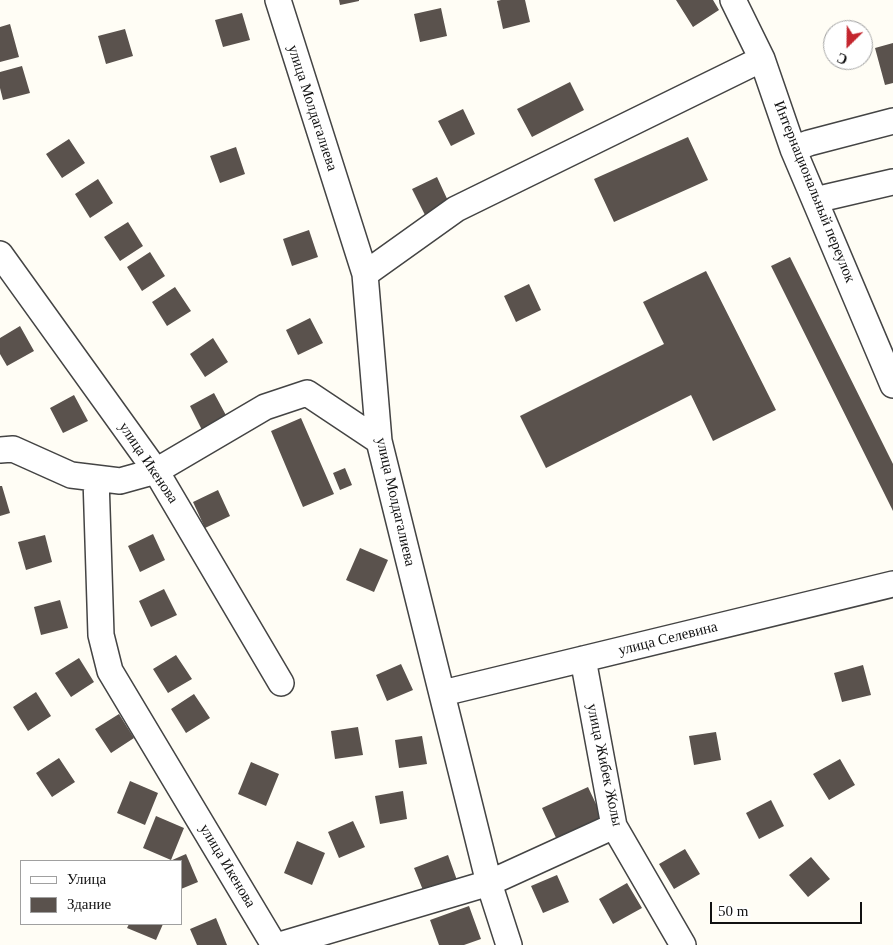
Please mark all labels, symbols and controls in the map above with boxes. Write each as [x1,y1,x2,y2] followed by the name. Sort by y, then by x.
[823,20,873,70] north arrow
[283,43,341,173] street label: улица Молдагалиева
[835,49,850,67] text: С
[769,98,859,286] street label: Интернациональный переулок
[114,419,182,507] street label: улица Икенова
[371,436,419,568] street label: улица Молдагалиева
[617,618,719,660] street label: улица Селевина
[582,702,626,828] street label: улица Жибек Жолы
[195,821,259,911] street label: улица Икенова
[20,860,182,925] legend
[67,871,106,887] text: Улица
[713,892,866,924] scale bar
[67,896,111,912] text: Здание
[718,903,748,919] text: 50 m

